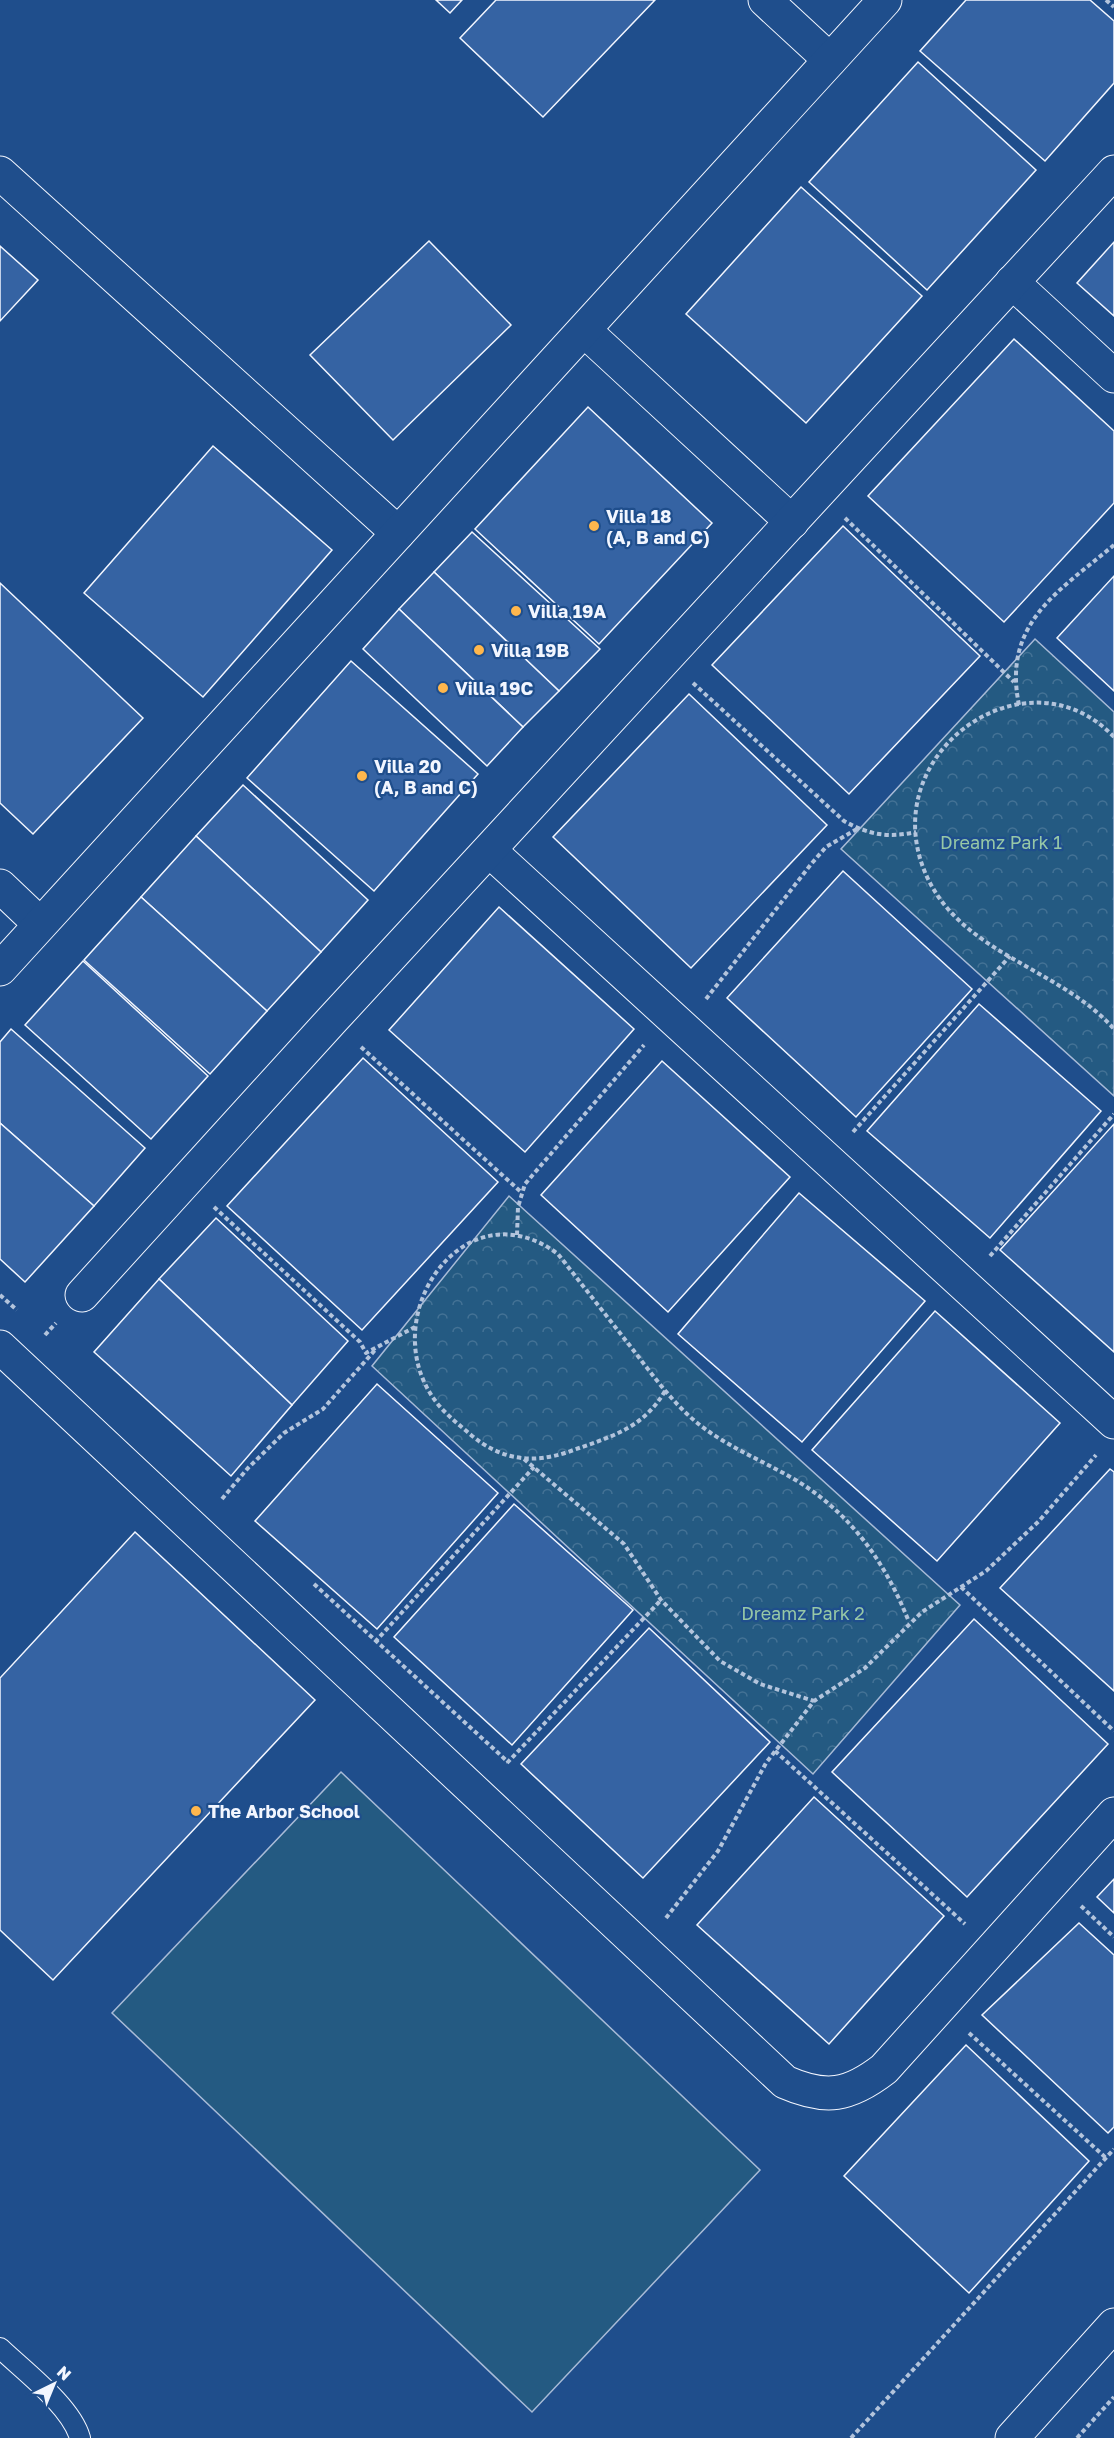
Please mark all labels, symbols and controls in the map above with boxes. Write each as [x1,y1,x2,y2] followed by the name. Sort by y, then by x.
[606,505,710,548] place label: Villa 18 (A, B and C)
[587,519,601,533] marker: Villa 18 (A, B and C)
[528,600,606,622] place label: Villa 19A
[509,604,523,618] marker: Villa 19A
[491,639,569,661] place label: Villa 19B
[472,643,486,657] marker: Villa 19B
[455,677,533,699] place label: Villa 19C
[436,681,450,695] marker: Villa 19C
[374,755,478,798] place label: Villa 20 (A, B and C)
[355,769,369,783] marker: Villa 20 (A, B and C)
[940,831,1062,853] park label: Dreamz Park 1
[741,1602,865,1624] park label: Dreamz Park 2
[208,1800,360,1822] place label: The Arbor School
[189,1804,203,1818] marker: The Arbor School
[24,2354,84,2414] north arrow
[53,2362,76,2384] text: N

